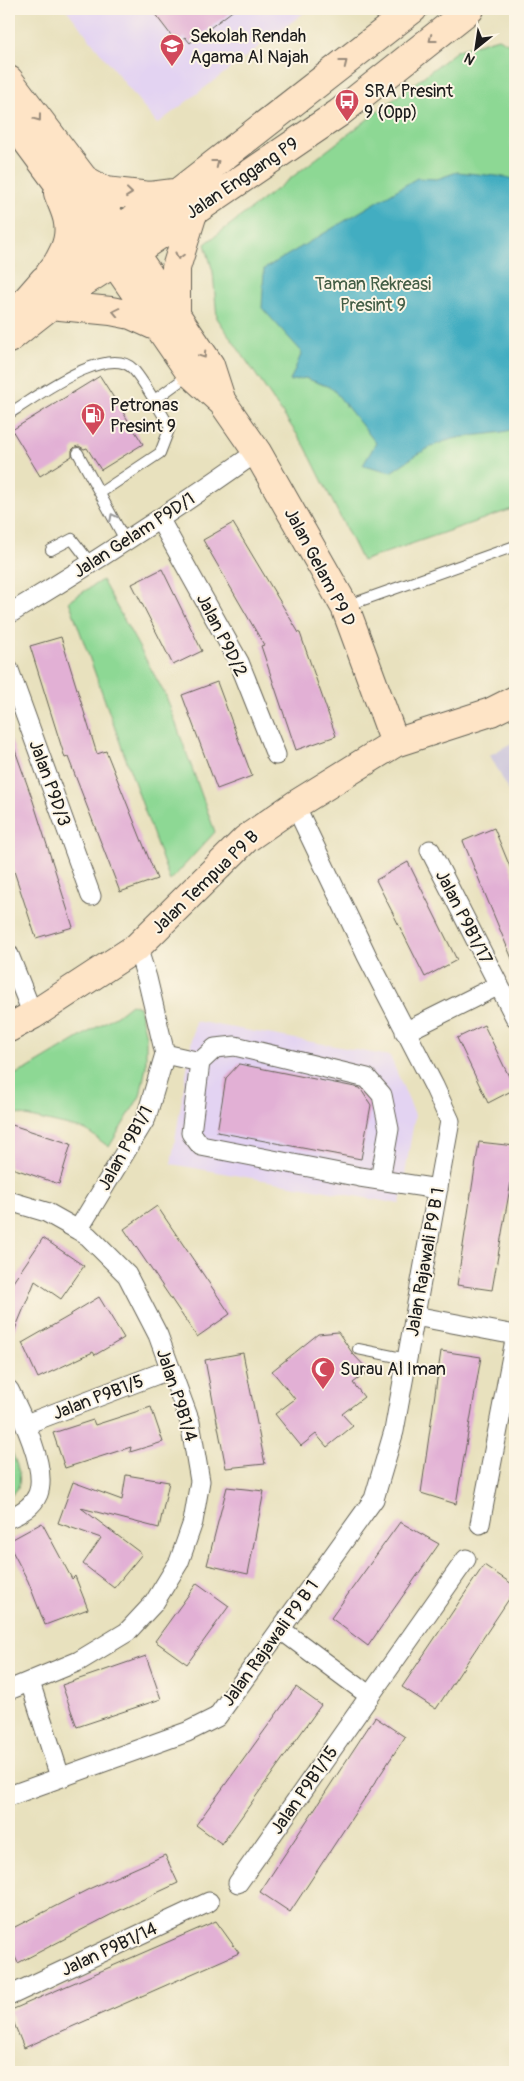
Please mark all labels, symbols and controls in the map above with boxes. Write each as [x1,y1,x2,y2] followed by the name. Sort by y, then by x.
[452,22,502,72] north arrow
[190,25,309,69] place label: Sekolah Rendah Agama Al Najah
[159,33,185,67] school or university icon: Sekolah Rendah Agama Al Najah
[428,33,438,42] one-way arrow
[461,49,478,69] text: N
[338,59,347,68] one-way arrow
[364,80,454,124] place label: SRA Presint 9 (Opp)
[334,88,360,122] bus stop icon: SRA Presint 9 (Opp)
[32,112,40,121] one-way arrow
[182,132,303,225] street label: Jalan Enggang P9
[210,159,219,168] one-way arrow
[125,187,133,198] one-way arrow
[174,252,185,261] one-way arrow
[315,273,431,317] park label: Taman Rekreasi Presint 9
[112,307,120,318] one-way arrow
[197,349,206,359] one-way arrow
[110,394,178,438] place label: Petronas Presint 9
[80,402,106,436] fuel station icon: Petronas Presint 9
[69,488,199,583] street label: Jalan Gelam P9D/1
[279,504,360,630] street label: Jalan Gelam P9 D
[109,514,119,523] one-way arrow
[191,590,252,681] street label: Jalan P9D/2
[23,737,76,829] street label: Jalan P9D/3
[147,825,264,939] street label: Jalan Tempua P9 B
[430,866,497,969] street label: Jalan P9B1/17
[93,1102,158,1195] street label: Jalan P9B1/1
[401,1186,450,1338] street label: Jalan Rajawali P9 B 1
[151,1346,203,1445] street label: Jalan P9B1/4
[310,1356,336,1390] mosque icon: Surau Al Iman
[340,1358,446,1381] place label: Surau Al Iman
[49,1370,147,1425] street label: Jalan P9B1/5
[217,1576,324,1711] street label: Jalan Rajawali P9 B 1
[265,1742,343,1839] street label: Jalan P9B1/15
[57,1917,162,1982] street label: Jalan P9B1/14

